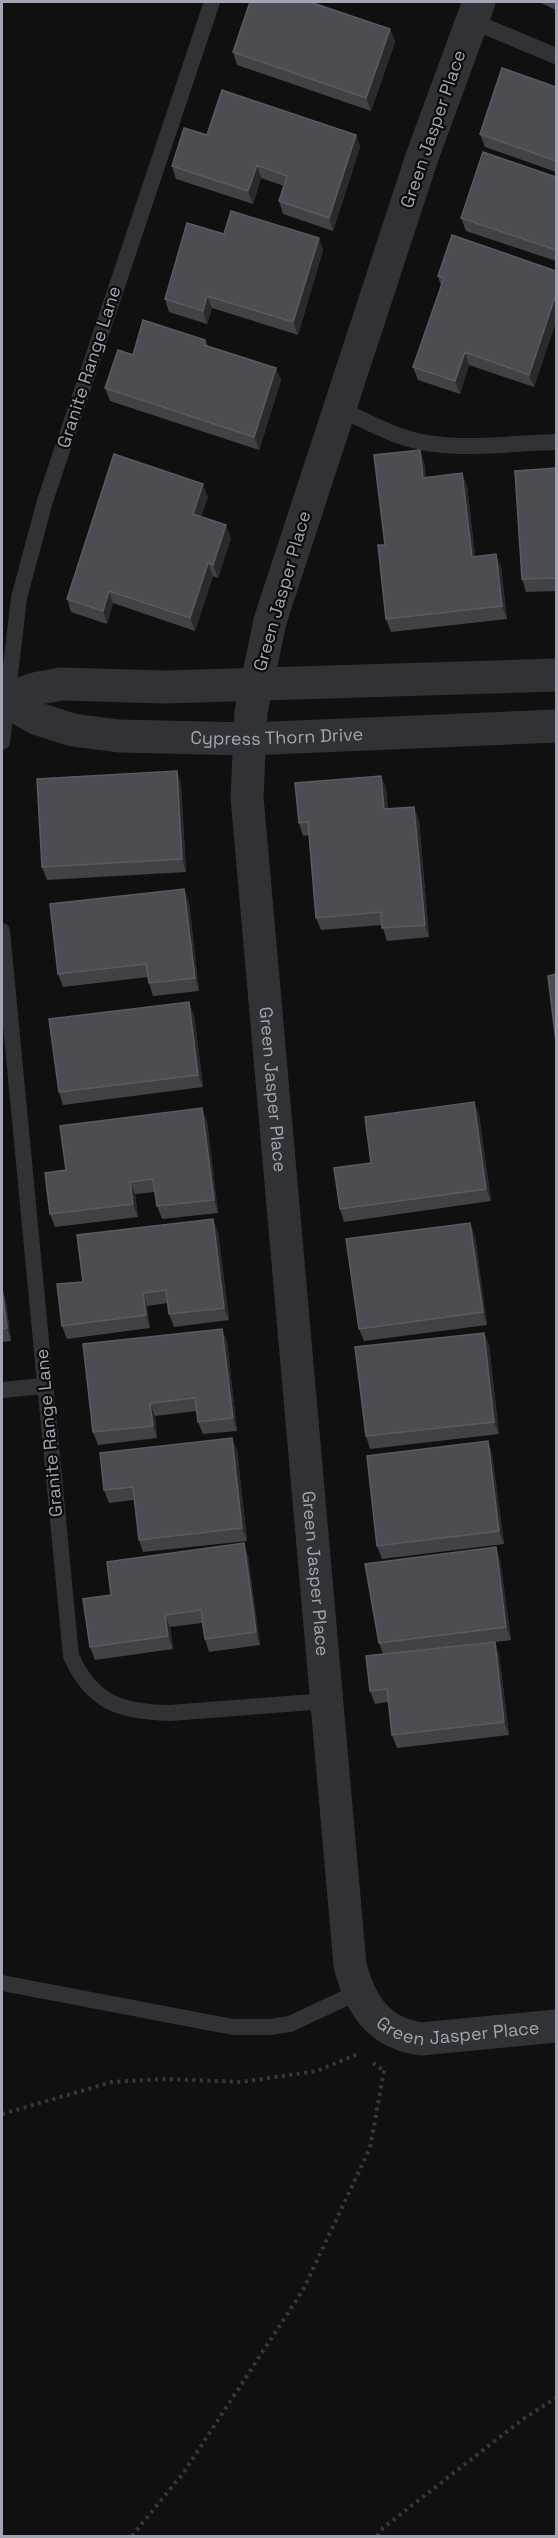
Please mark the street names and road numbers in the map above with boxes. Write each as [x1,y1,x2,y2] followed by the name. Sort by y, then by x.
[395,47,470,211] street label: Green Jasper Place
[51,283,126,451] street label: Granite Range Lane
[248,508,315,674] street label: Green Jasper Place
[190,722,364,750] street label: Cypress Thorn Drive
[255,1006,292,1173] street label: Green Jasper Place
[30,1348,67,1518] street label: Granite Range Lane
[297,1490,335,1657] street label: Green Jasper Place
[372,2011,540,2050] street label: Green Jasper Place

